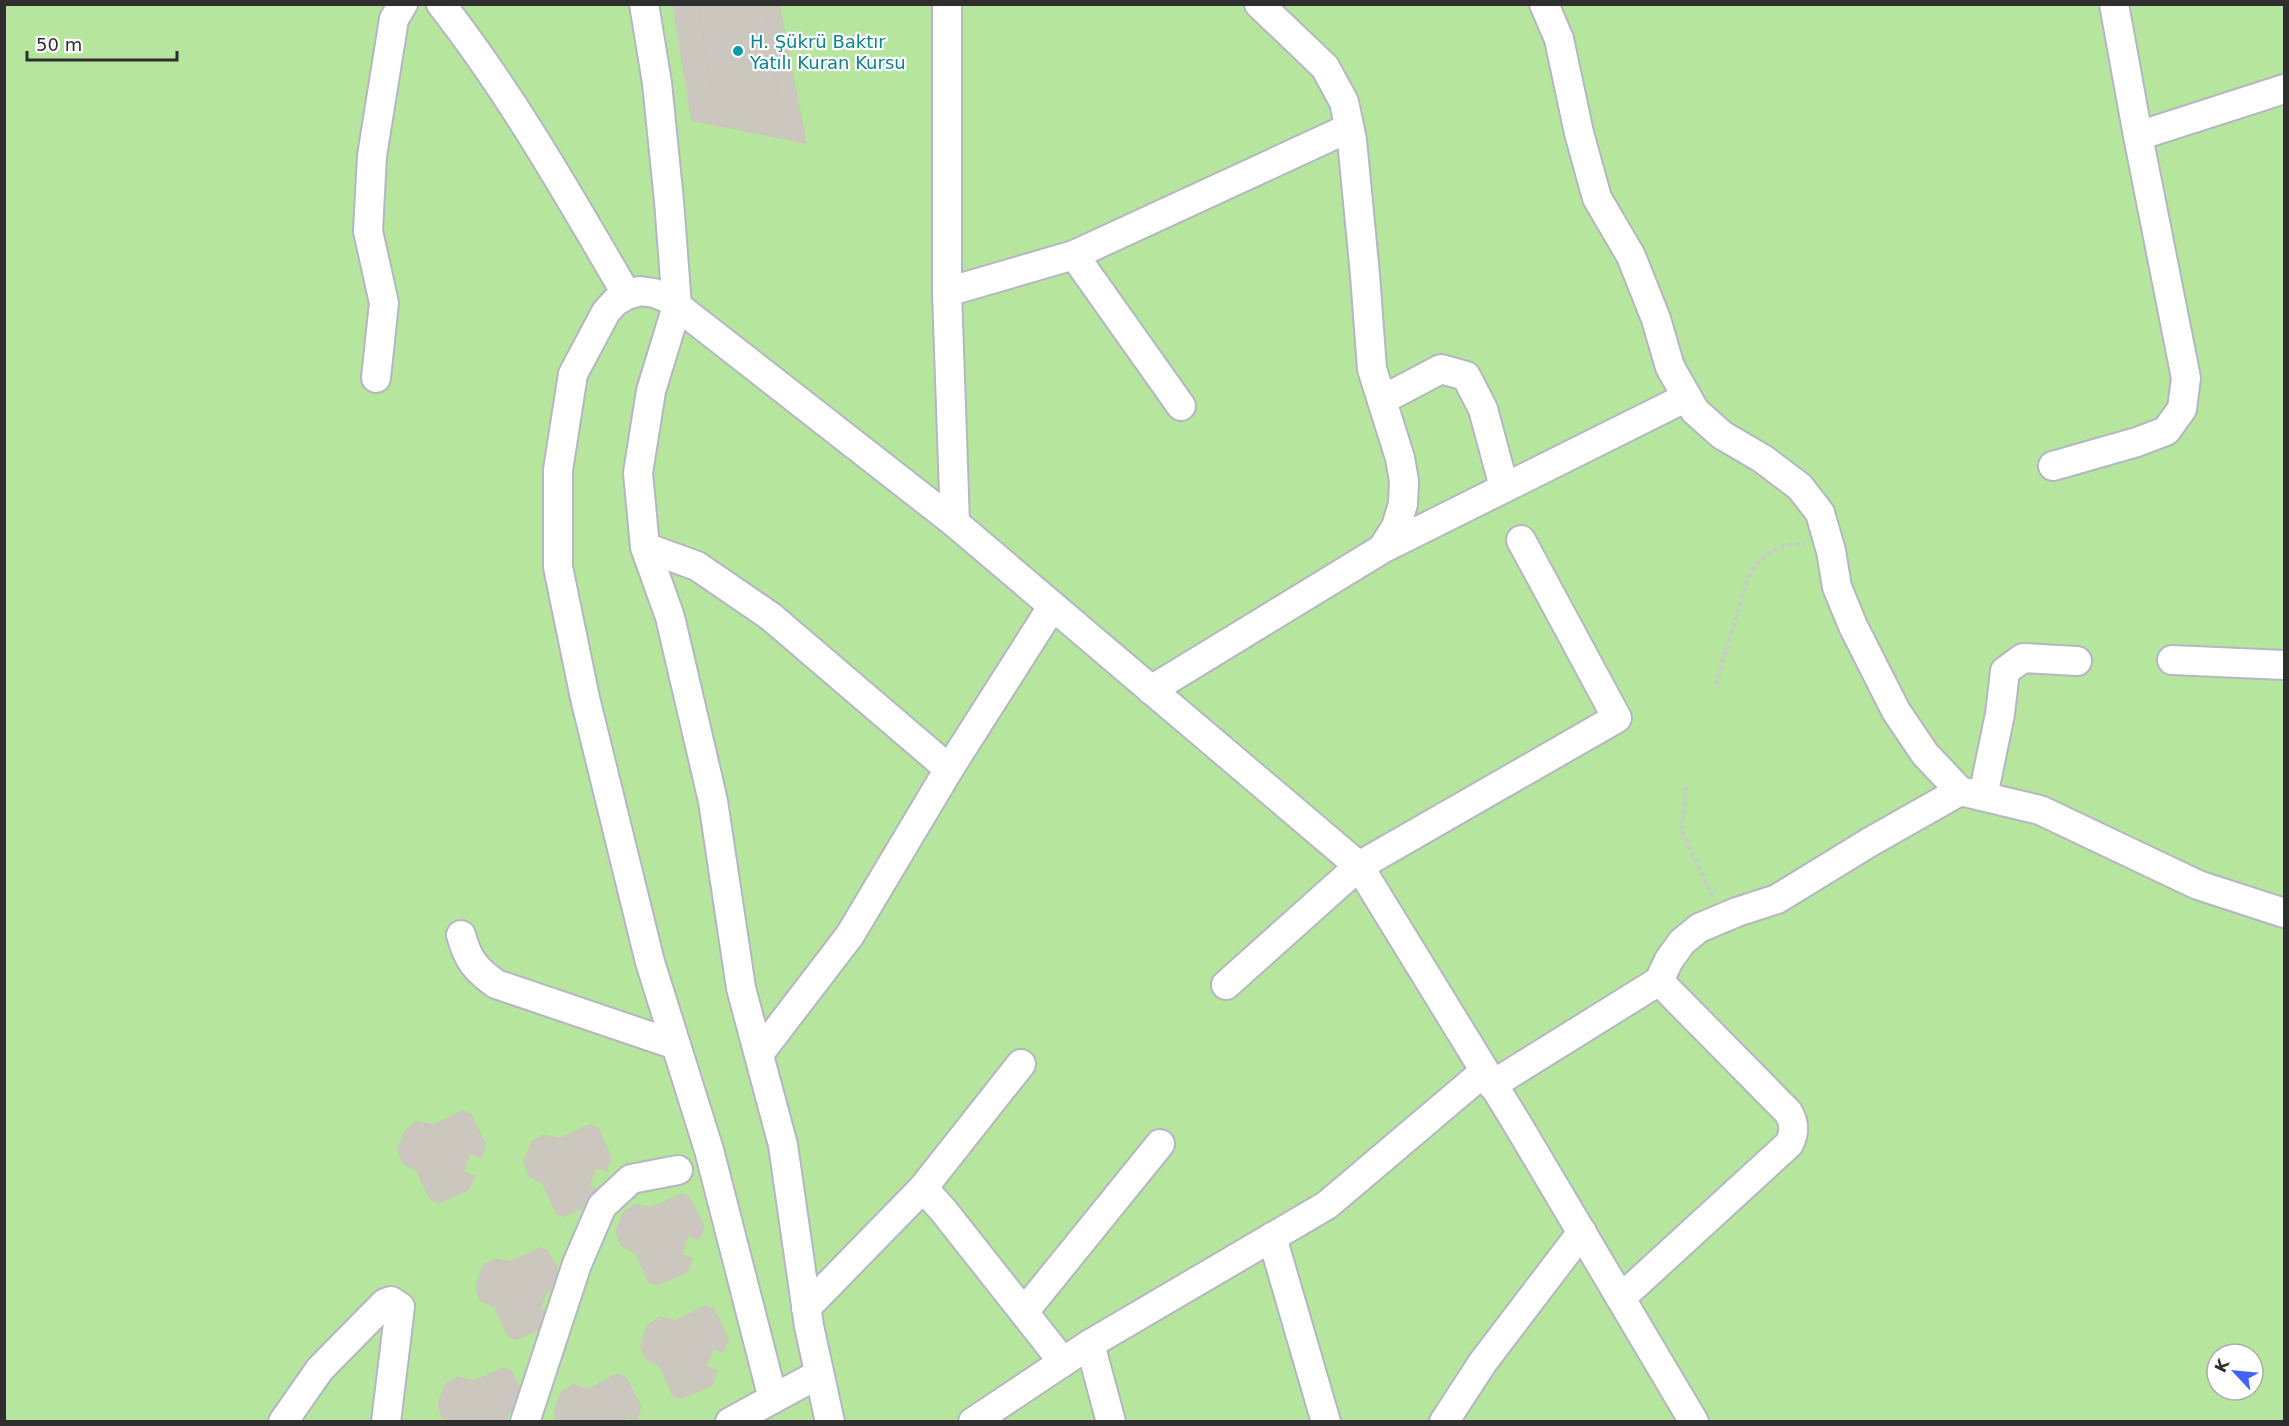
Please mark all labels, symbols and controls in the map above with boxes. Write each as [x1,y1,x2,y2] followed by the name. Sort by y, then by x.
[27,24,177,62] scale bar
[749,31,906,73] place label: H. Şükrü Baktır Yatılı Kuran Kursu
[36,34,82,55] text: 50 m
[731,44,745,58] marker: H. Şükrü Baktır Yatılı Kuran Kursu
[2205,1342,2265,1402] north arrow
[2211,1355,2233,1375] text: K

